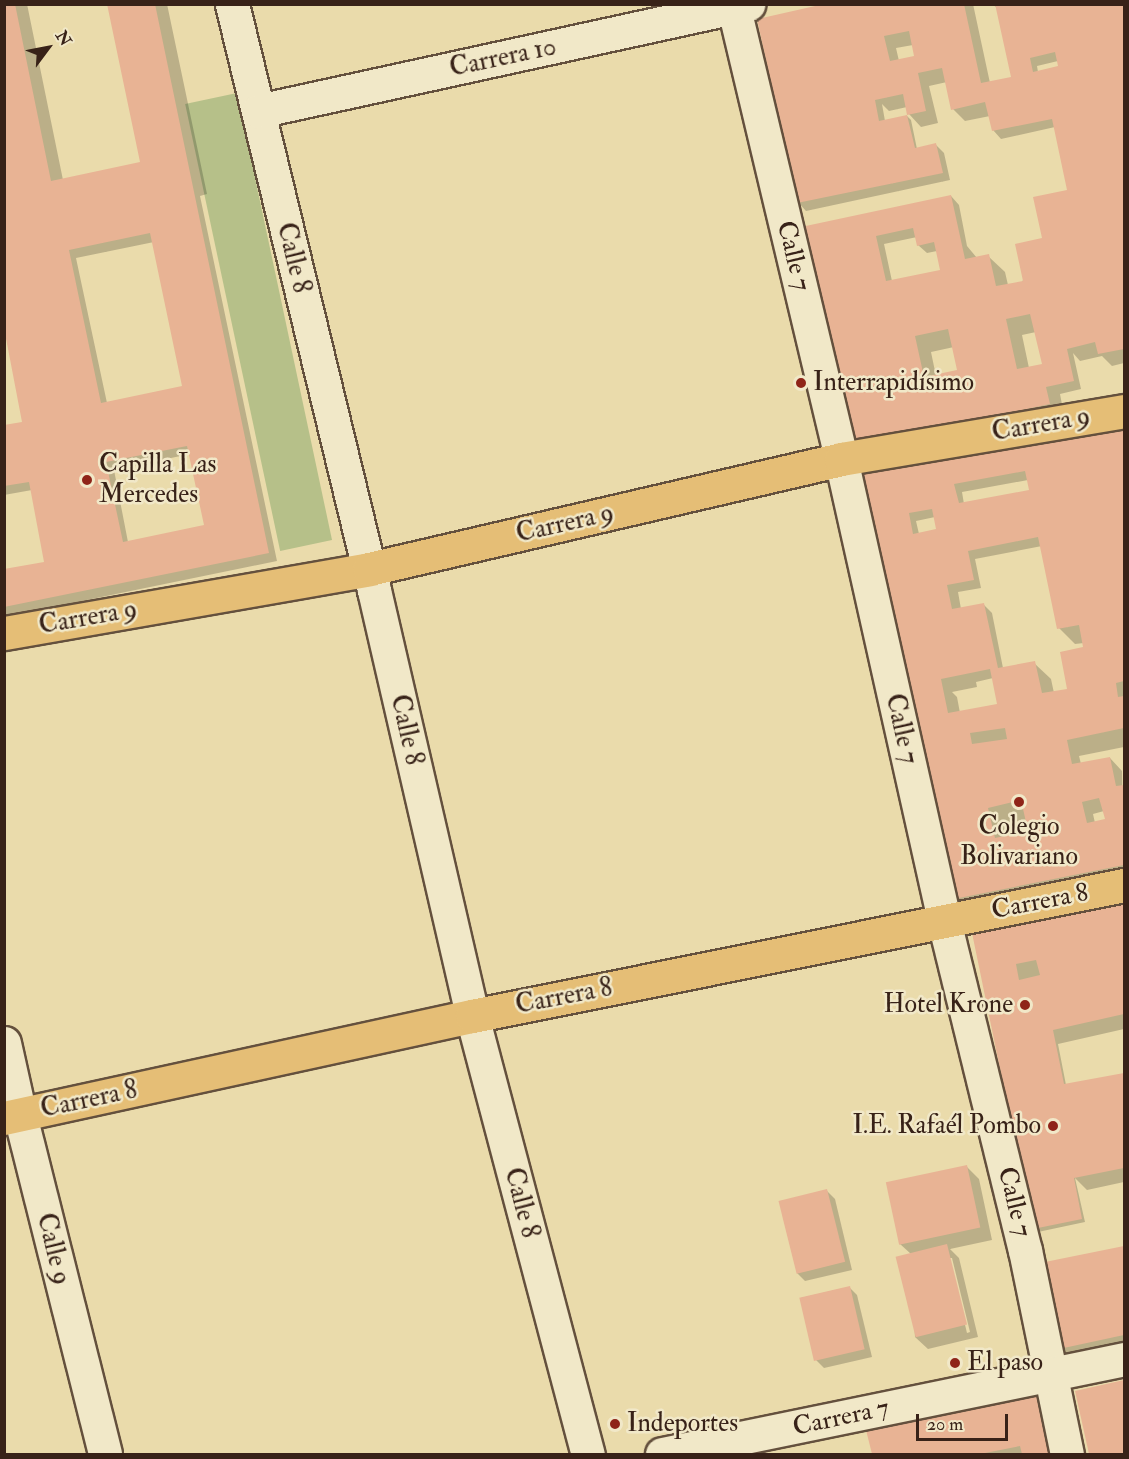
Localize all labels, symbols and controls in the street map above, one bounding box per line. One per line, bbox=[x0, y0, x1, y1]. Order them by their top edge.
north arrow bbox=[18, 18, 78, 78]
text: N bbox=[51, 27, 76, 50]
street label: Carrera 10 bbox=[447, 32, 559, 84]
street label: Calle 7 bbox=[769, 218, 817, 294]
street label: Calle 8 bbox=[269, 220, 317, 296]
place label: Interrapidísimo bbox=[813, 367, 974, 399]
marker: Interrapidísimo bbox=[794, 376, 808, 390]
street label: Carrera 9 bbox=[990, 401, 1092, 449]
place label: Capilla Las Mercedes bbox=[99, 449, 216, 510]
marker: Capilla Las Mercedes bbox=[80, 473, 94, 487]
street label: Carrera 9 bbox=[513, 498, 617, 550]
street label: Carrera 9 bbox=[37, 594, 139, 642]
street label: Calle 7 bbox=[878, 691, 924, 767]
street label: Calle 8 bbox=[383, 692, 429, 768]
marker: Colegio Bolivariano bbox=[1012, 795, 1026, 809]
place label: Colegio Bolivariano bbox=[960, 811, 1078, 873]
street label: Carrera 8 bbox=[989, 877, 1091, 927]
street label: Carrera 8 bbox=[513, 972, 615, 1022]
place label: Hotel Krone bbox=[884, 989, 1013, 1021]
marker: Hotel Krone bbox=[1018, 998, 1032, 1012]
street label: Carrera 8 bbox=[38, 1075, 140, 1125]
place label: I.E. Rafaél Pombo bbox=[852, 1110, 1041, 1142]
marker: I.E. Rafaél Pombo bbox=[1046, 1119, 1060, 1133]
street label: Calle 8 bbox=[497, 1164, 545, 1242]
street label: Calle 7 bbox=[990, 1164, 1038, 1240]
street label: Calle 9 bbox=[29, 1210, 77, 1288]
place label: El paso bbox=[967, 1347, 1043, 1379]
marker: El paso bbox=[948, 1356, 962, 1370]
street label: Carrera 7 bbox=[790, 1393, 892, 1443]
scale bar bbox=[919, 1402, 1010, 1440]
place label: Indeportes bbox=[627, 1408, 738, 1440]
text: 20 m bbox=[927, 1413, 963, 1436]
marker: Indeportes bbox=[608, 1417, 622, 1431]

